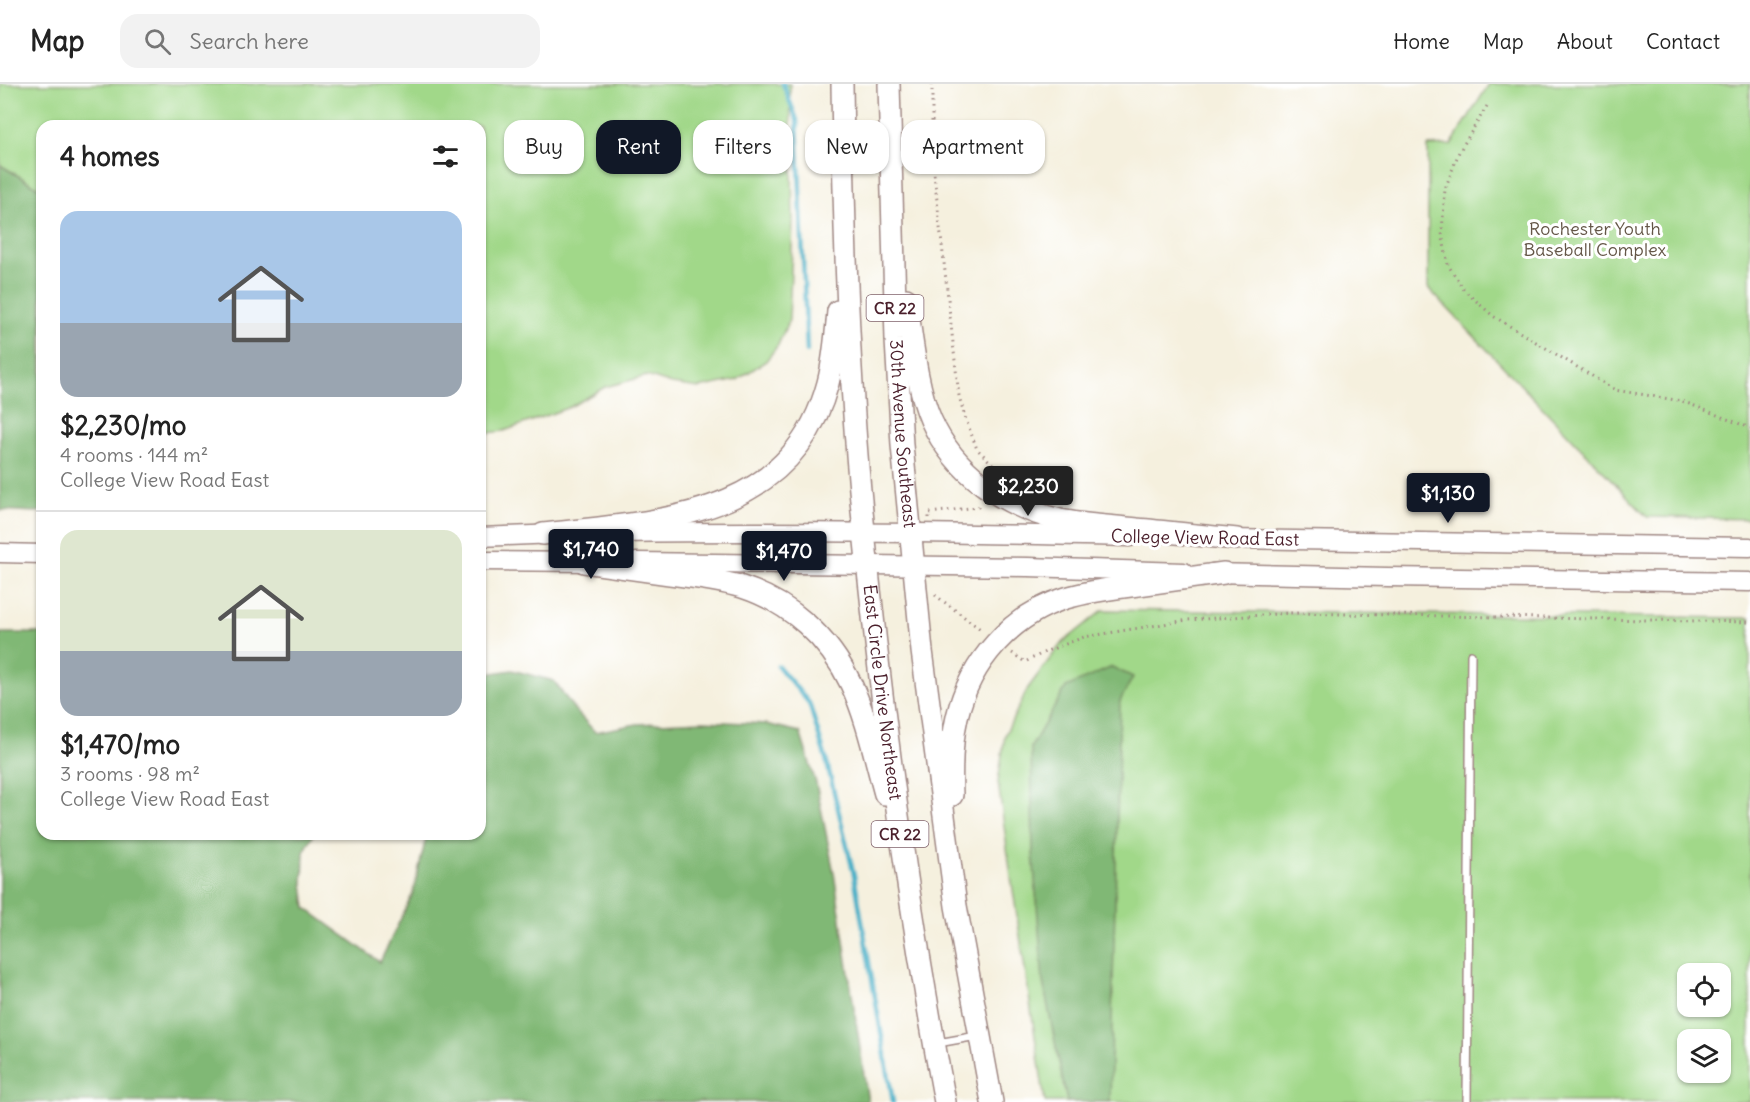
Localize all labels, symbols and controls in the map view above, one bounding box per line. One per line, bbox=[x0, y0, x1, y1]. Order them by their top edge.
search box bbox=[120, 14, 540, 68]
text: Map bbox=[30, 23, 84, 59]
icon: search bbox=[141, 25, 174, 58]
text: Search here bbox=[189, 27, 309, 55]
text: Home bbox=[1393, 28, 1450, 55]
text: Map bbox=[1483, 28, 1524, 55]
text: About bbox=[1557, 28, 1613, 55]
text: Contact bbox=[1646, 28, 1720, 55]
chip: Buy bbox=[504, 120, 584, 174]
chip: Rent bbox=[596, 120, 681, 174]
chip: Filters bbox=[693, 120, 793, 174]
chip: New bbox=[805, 120, 889, 174]
chip: Apartment bbox=[901, 120, 1045, 174]
text: 4 homes bbox=[60, 140, 159, 173]
icon: filters bbox=[429, 140, 462, 173]
park label: Rochester Youth Baseball Complex bbox=[1524, 217, 1667, 261]
icon: home bbox=[207, 250, 315, 358]
road number: CR 22 bbox=[866, 295, 924, 321]
street label: 30th Avenue Southeast bbox=[885, 339, 922, 529]
text: $2,230/mo bbox=[60, 409, 186, 442]
text: 4 rooms · 144 m² bbox=[60, 442, 208, 467]
pin: $2,230 bbox=[979, 466, 1077, 517]
text: College View Road East bbox=[60, 467, 269, 492]
text: $2,230 bbox=[997, 473, 1059, 498]
pin: $1,130 bbox=[1399, 473, 1497, 524]
text: $1,130 bbox=[1421, 480, 1475, 505]
street label: College View Road East bbox=[1111, 524, 1299, 551]
pin: $1,740 bbox=[542, 529, 640, 580]
pin: $1,470 bbox=[735, 531, 833, 582]
text: $1,740 bbox=[563, 536, 619, 561]
text: $1,470 bbox=[756, 538, 812, 563]
icon: home bbox=[207, 569, 315, 677]
street label: East Circle Drive Northeast bbox=[858, 583, 908, 801]
text: $1,470/mo bbox=[60, 728, 180, 761]
text: 3 rooms · 98 m² bbox=[60, 761, 200, 786]
text: College View Road East bbox=[60, 786, 269, 811]
road number: CR 22 bbox=[872, 821, 928, 847]
map controls bbox=[1677, 963, 1731, 1083]
button: locate bbox=[1677, 963, 1731, 1017]
button: layers bbox=[1677, 1029, 1731, 1083]

